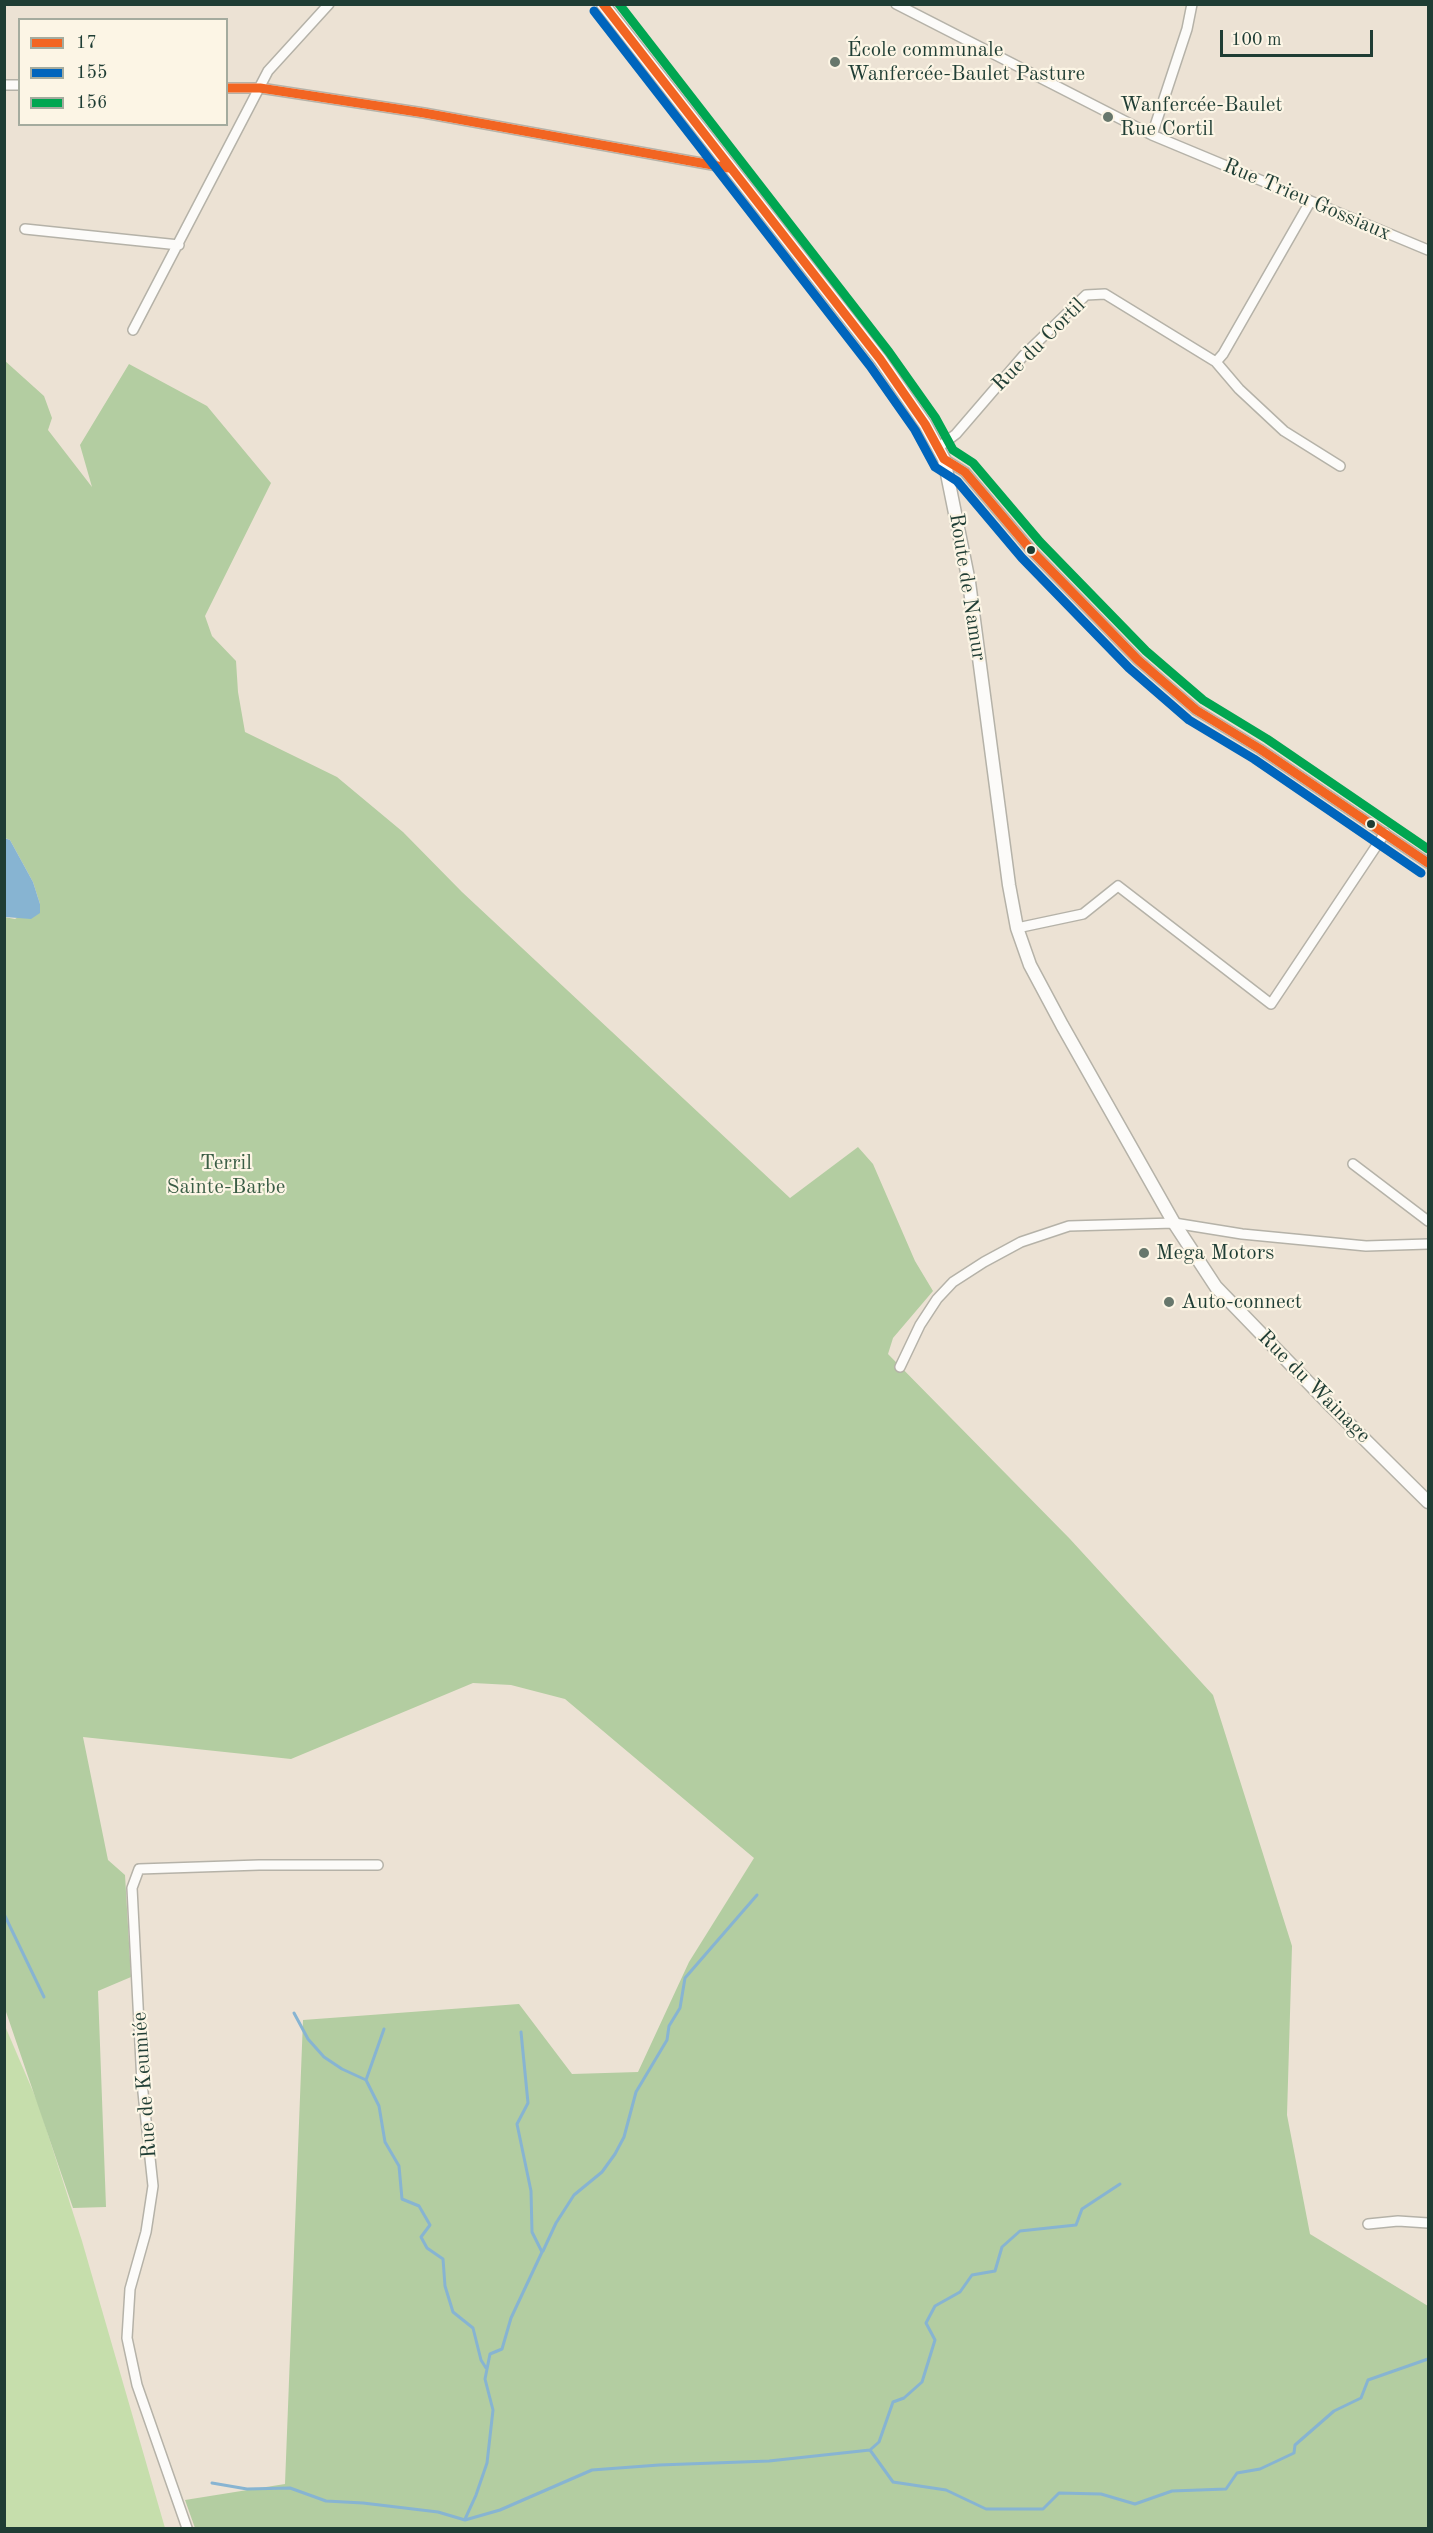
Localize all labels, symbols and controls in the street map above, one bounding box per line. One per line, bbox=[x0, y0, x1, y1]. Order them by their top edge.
legend bbox=[18, 18, 228, 126]
scale bar bbox=[1223, 18, 1376, 56]
text: 100 m bbox=[1231, 31, 1282, 49]
text: 17 bbox=[76, 34, 97, 52]
place label: École communale Wanfercée-Baulet Pasture bbox=[847, 37, 1085, 87]
marker: École communale Wanfercée-Baulet Pasture bbox=[828, 55, 842, 69]
text: 155 bbox=[76, 64, 107, 82]
place label: Wanfercée-Baulet Rue Cortil bbox=[1120, 92, 1283, 142]
text: 156 bbox=[76, 94, 107, 112]
marker: Wanfercée-Baulet Rue Cortil bbox=[1101, 110, 1115, 124]
street label: Rue Trieu Gossiaux bbox=[1219, 153, 1395, 247]
street label: Rue du Cortil bbox=[987, 293, 1091, 397]
street label: Route de Namur bbox=[943, 511, 991, 663]
unlabelled marker bbox=[1025, 544, 1037, 556]
unlabelled marker bbox=[1365, 818, 1377, 830]
park label: Terril Sainte-Barbe bbox=[166, 1150, 286, 1200]
place label: Mega Motors bbox=[1156, 1240, 1274, 1266]
marker: Mega Motors bbox=[1137, 1246, 1151, 1260]
place label: Auto-connect bbox=[1181, 1289, 1302, 1315]
marker: Auto-connect bbox=[1162, 1295, 1176, 1309]
street label: Rue du Wainage bbox=[1252, 1325, 1376, 1449]
street label: Rue de Keumiée bbox=[127, 2011, 163, 2159]

